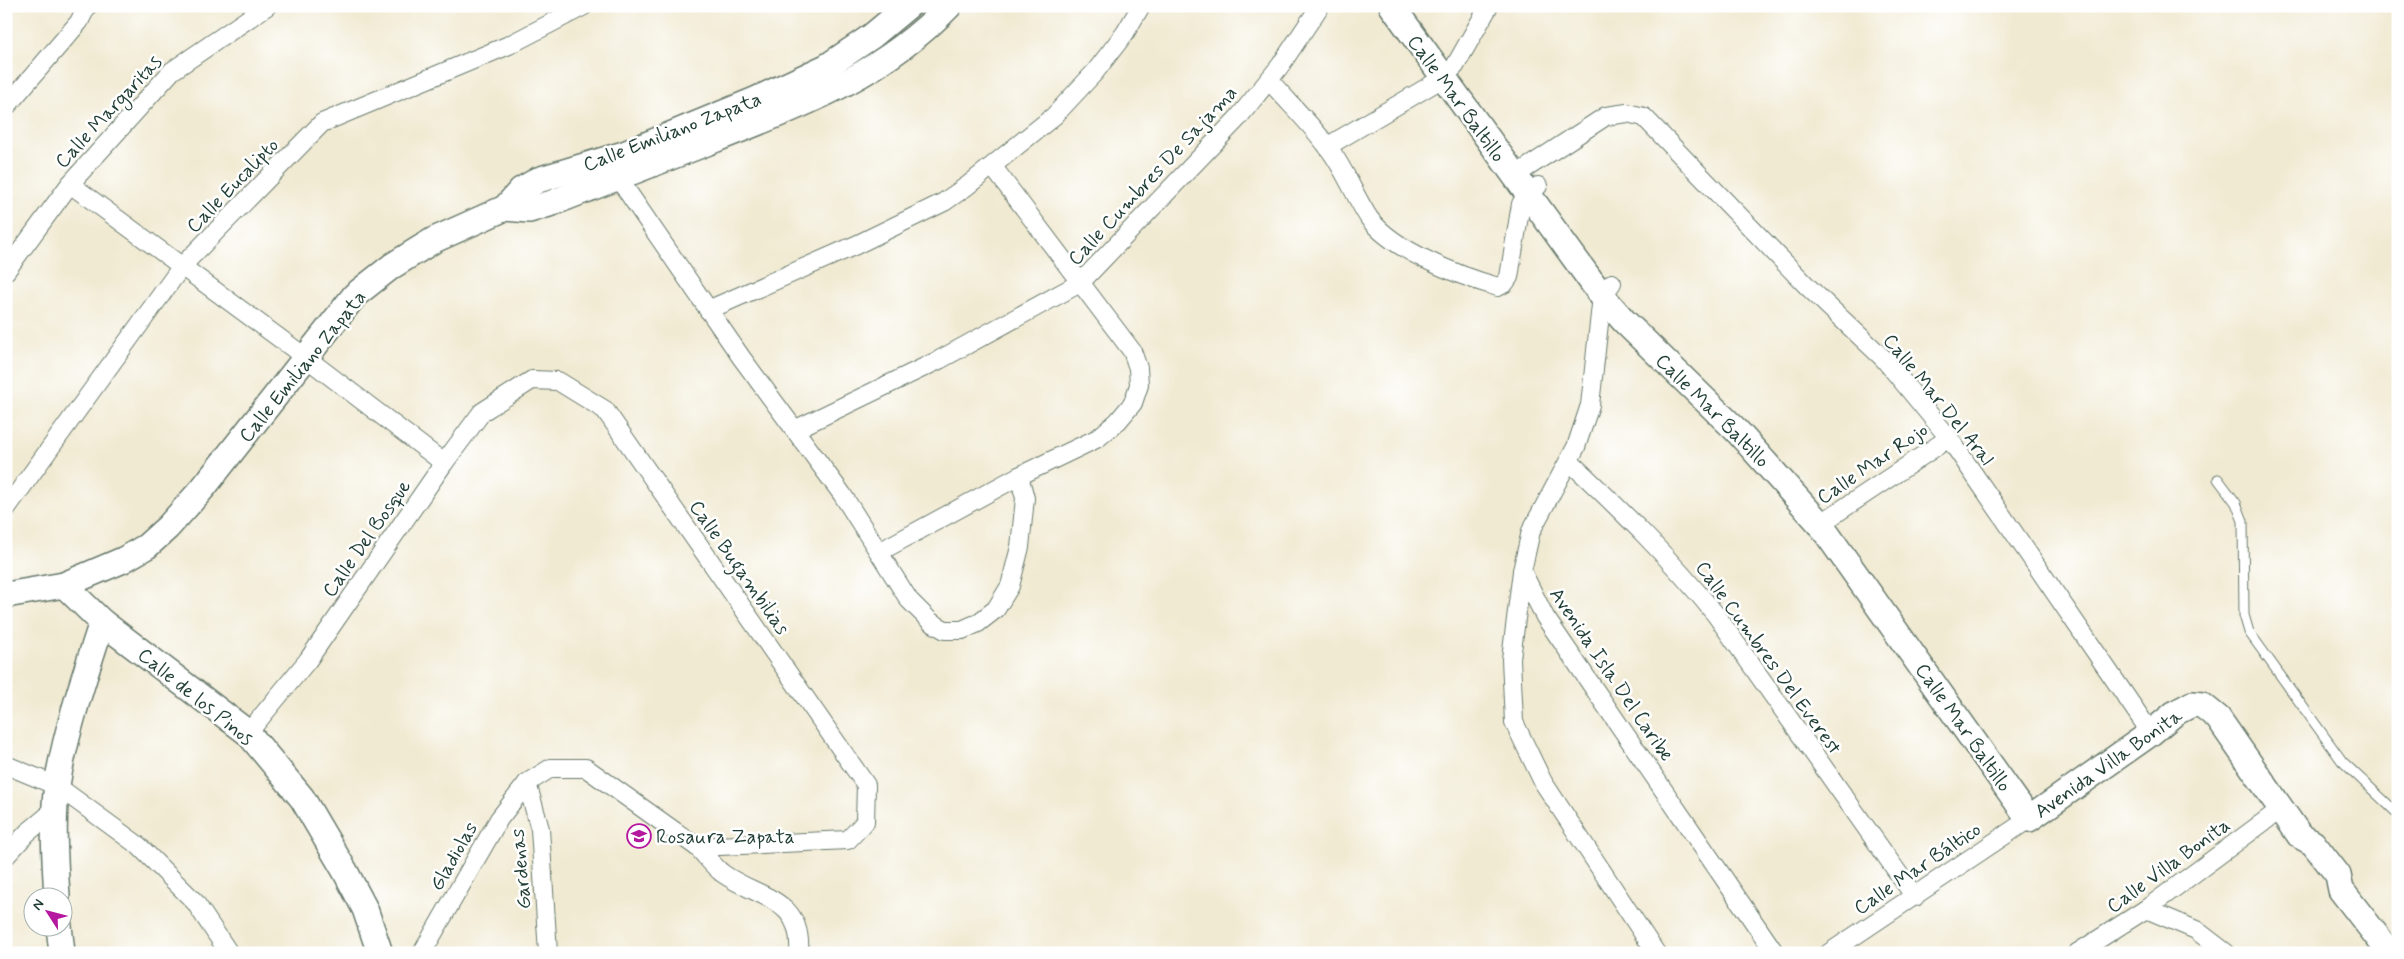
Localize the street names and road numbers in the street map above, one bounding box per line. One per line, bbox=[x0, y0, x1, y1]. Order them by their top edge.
street label: Calle Mar Baltillo bbox=[1400, 30, 1511, 168]
street label: Calle Margaritas bbox=[49, 49, 170, 175]
street label: Calle Cumbres De Sajama bbox=[1062, 80, 1244, 272]
street label: Calle Emiliano Zapata bbox=[580, 86, 766, 179]
street label: Calle Eucalipto bbox=[181, 133, 285, 239]
street label: Calle Emiliano Zapata bbox=[233, 285, 373, 449]
street label: Calle Mar Del Aral bbox=[1876, 328, 2000, 472]
street label: Calle Mar Baltillo bbox=[1649, 348, 1775, 474]
street label: Calle Mar Rojo bbox=[1812, 417, 1934, 511]
street label: Calle Del Bosque bbox=[317, 475, 418, 603]
street label: Calle Bugambilias bbox=[681, 495, 795, 642]
street label: Calle Cumbres Del Everest bbox=[1688, 556, 1847, 760]
street label: Avenida Isla Del Caribe bbox=[1542, 583, 1679, 767]
street label: Calle de los Pinos bbox=[131, 642, 259, 752]
street label: Calle Mar Baltillo bbox=[1908, 658, 2017, 798]
street label: Avenida Villa Bonita bbox=[2030, 703, 2189, 825]
street label: Calle Villa Bonita bbox=[2102, 812, 2236, 920]
street label: Gladiolas bbox=[424, 817, 485, 896]
street label: Calle Mar Báltico bbox=[1849, 817, 1987, 922]
street label: Gardenas bbox=[505, 827, 538, 910]

